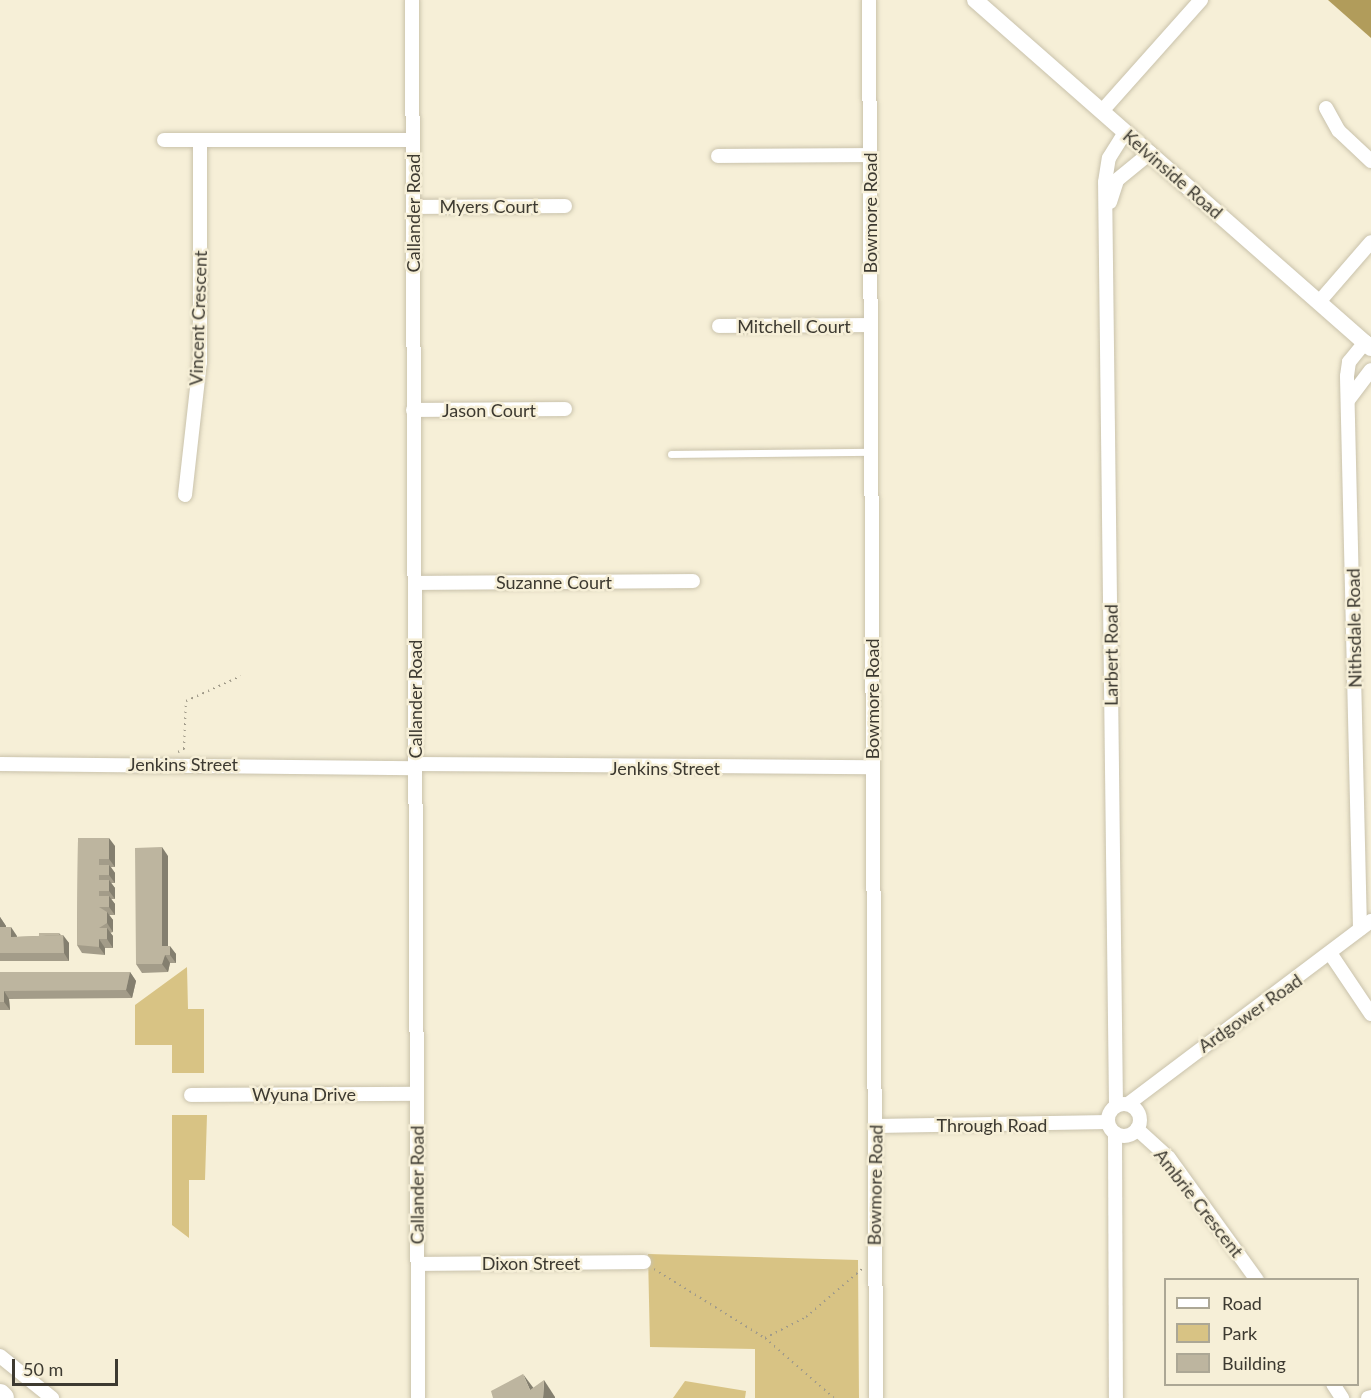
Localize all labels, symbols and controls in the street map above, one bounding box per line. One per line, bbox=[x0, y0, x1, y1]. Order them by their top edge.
street label: Kelvinside Road bbox=[1119, 125, 1227, 223]
street label: Callander Road bbox=[402, 153, 424, 273]
street label: Bowmore Road bbox=[859, 153, 881, 273]
street label: Myers Court bbox=[439, 195, 539, 217]
street label: Vincent Crescent bbox=[185, 250, 211, 386]
street label: Mitchell Court bbox=[737, 315, 851, 337]
street label: Jason Court bbox=[442, 399, 536, 421]
street label: Nithsdale Road bbox=[1342, 568, 1366, 688]
street label: Suzanne Court bbox=[496, 571, 612, 593]
street label: Larbert Road bbox=[1100, 604, 1122, 706]
street label: Callander Road bbox=[404, 639, 426, 759]
street label: Bowmore Road bbox=[861, 639, 883, 759]
street label: Jenkins Street bbox=[128, 753, 238, 775]
street label: Jenkins Street bbox=[610, 757, 720, 779]
street label: Ardgower Road bbox=[1194, 969, 1306, 1057]
street label: Wyuna Drive bbox=[252, 1083, 356, 1105]
street label: Through Road bbox=[937, 1114, 1047, 1136]
street label: Bowmore Road bbox=[863, 1124, 887, 1246]
street label: Callander Road bbox=[406, 1125, 428, 1245]
street label: Ambrie Crescent bbox=[1150, 1144, 1248, 1262]
street label: Dixon Street bbox=[482, 1252, 580, 1274]
legend bbox=[1164, 1278, 1359, 1386]
text: Road bbox=[1222, 1292, 1262, 1314]
text: Park bbox=[1222, 1322, 1257, 1344]
scale bar bbox=[15, 1347, 122, 1385]
text: Building bbox=[1222, 1352, 1286, 1374]
text: 50 m bbox=[23, 1358, 63, 1380]

